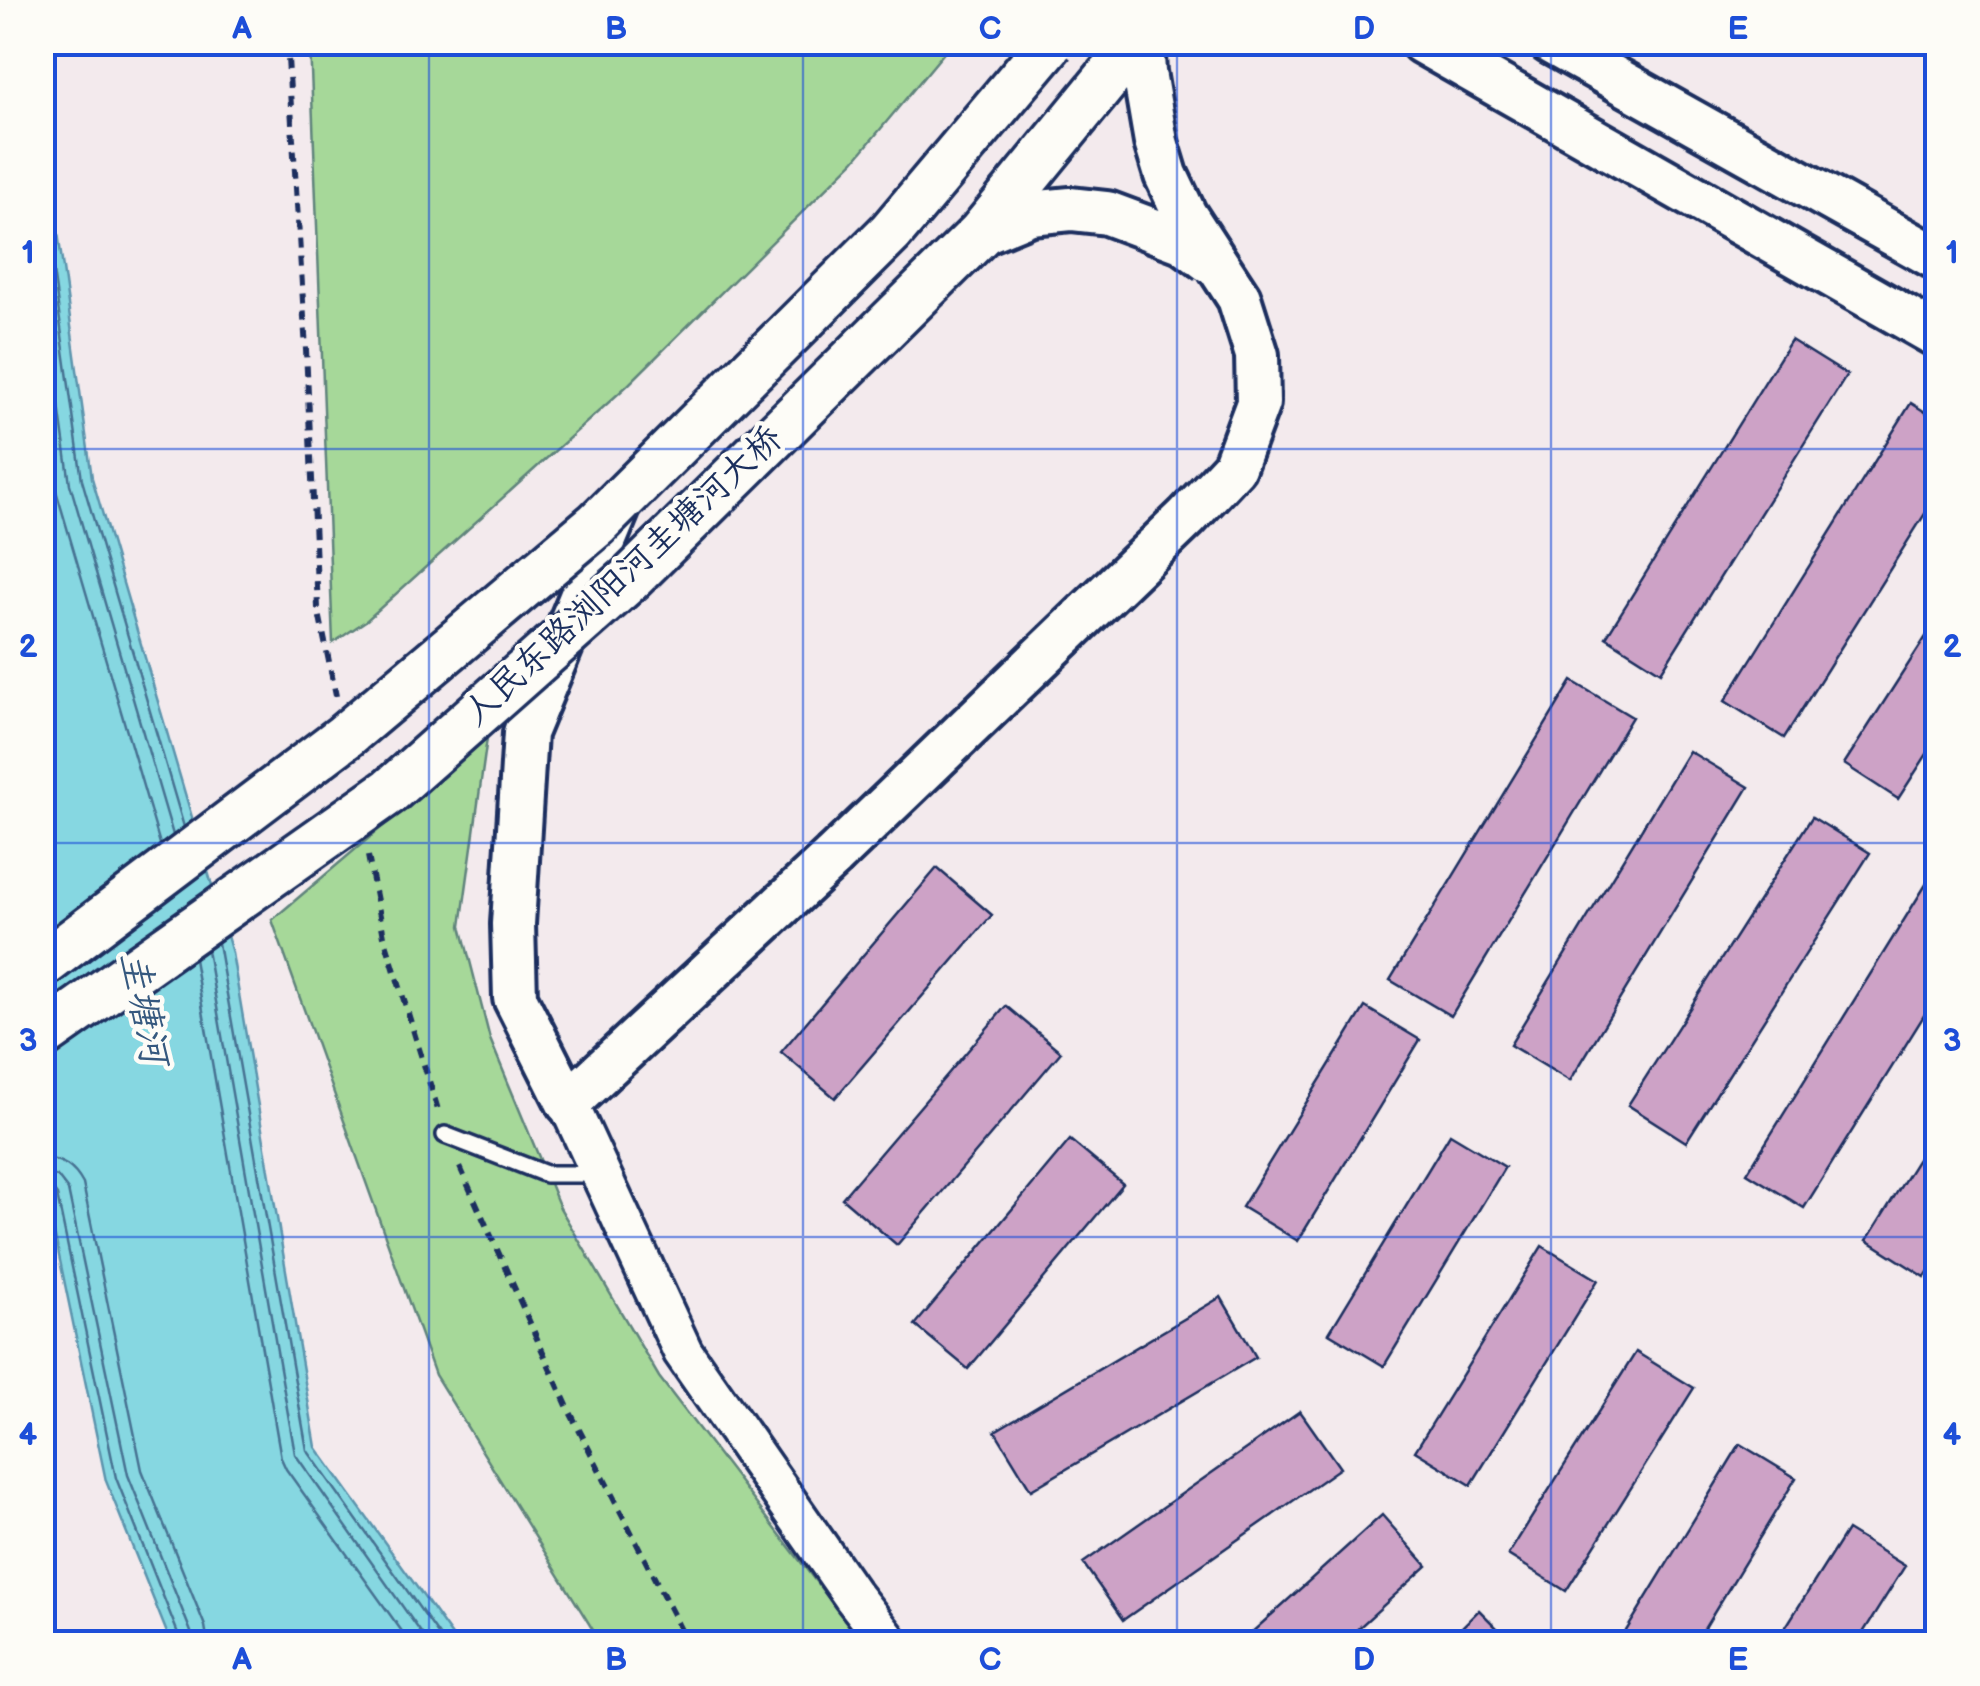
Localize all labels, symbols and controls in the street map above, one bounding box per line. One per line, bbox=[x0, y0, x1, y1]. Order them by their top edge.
text: A bbox=[231, 10, 252, 49]
text: B bbox=[605, 10, 627, 49]
text: C bbox=[979, 10, 1001, 49]
text: D bbox=[1353, 10, 1375, 49]
text: E bbox=[1728, 10, 1748, 49]
text: 1 bbox=[21, 234, 35, 273]
text: 1 bbox=[1945, 234, 1959, 273]
street label: 人民东路浏阳河圭塘河大桥 bbox=[455, 417, 791, 735]
text: 2 bbox=[18, 628, 38, 667]
text: 2 bbox=[1942, 628, 1962, 667]
water label: 圭塘河 bbox=[111, 948, 178, 1074]
text: 3 bbox=[19, 1022, 37, 1061]
text: 3 bbox=[1943, 1022, 1961, 1061]
text: 4 bbox=[19, 1416, 38, 1455]
text: 4 bbox=[1943, 1416, 1962, 1455]
text: A bbox=[231, 1641, 252, 1680]
text: B bbox=[605, 1641, 627, 1680]
text: C bbox=[979, 1641, 1001, 1680]
text: D bbox=[1353, 1641, 1375, 1680]
text: E bbox=[1728, 1641, 1748, 1680]

